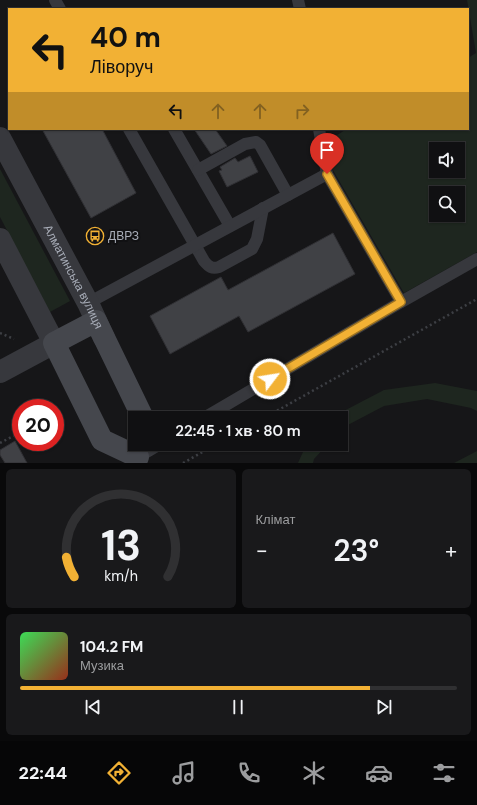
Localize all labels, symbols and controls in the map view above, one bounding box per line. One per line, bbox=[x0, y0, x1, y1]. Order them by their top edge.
text: 40 m bbox=[90, 19, 161, 56]
icon: left bbox=[24, 24, 76, 76]
text: Ліворуч bbox=[90, 55, 153, 79]
icon: left bbox=[165, 100, 187, 122]
icon: ahead bbox=[207, 100, 229, 122]
icon: ahead bbox=[249, 100, 271, 122]
icon: right bbox=[291, 100, 313, 122]
pin bbox=[310, 133, 344, 174]
icon: arrive bbox=[316, 139, 338, 161]
map controls bbox=[429, 142, 465, 222]
button: sound bbox=[429, 142, 465, 178]
button: search bbox=[429, 186, 465, 222]
street label: Алматинська вулиця bbox=[40, 222, 107, 331]
bus stop icon: ДВРЗ bbox=[85, 226, 105, 246]
place label: ДВРЗ bbox=[108, 228, 139, 244]
position arrow bbox=[249, 358, 291, 400]
speed limit sign: 20 bbox=[12, 399, 64, 451]
text: 22:45 · 1 хв · 80 m bbox=[175, 421, 301, 441]
text: Клімат bbox=[256, 511, 295, 528]
text: 13 bbox=[101, 518, 141, 572]
text: 23° bbox=[333, 531, 379, 570]
text: − bbox=[256, 536, 268, 565]
text: + bbox=[445, 536, 457, 565]
text: km/h bbox=[104, 566, 138, 584]
text: 104.2 FM bbox=[80, 637, 143, 657]
text: Музика bbox=[80, 657, 124, 674]
icon: previous bbox=[82, 696, 104, 718]
icon: pause bbox=[227, 696, 249, 718]
icon: next bbox=[373, 696, 395, 718]
icon: directions bbox=[105, 759, 133, 787]
icon: music bbox=[170, 759, 198, 787]
icon: phone bbox=[235, 759, 263, 787]
icon: climate bbox=[300, 759, 328, 787]
icon: car bbox=[365, 759, 393, 787]
icon: filters bbox=[430, 759, 458, 787]
text: 22:44 bbox=[19, 761, 67, 785]

